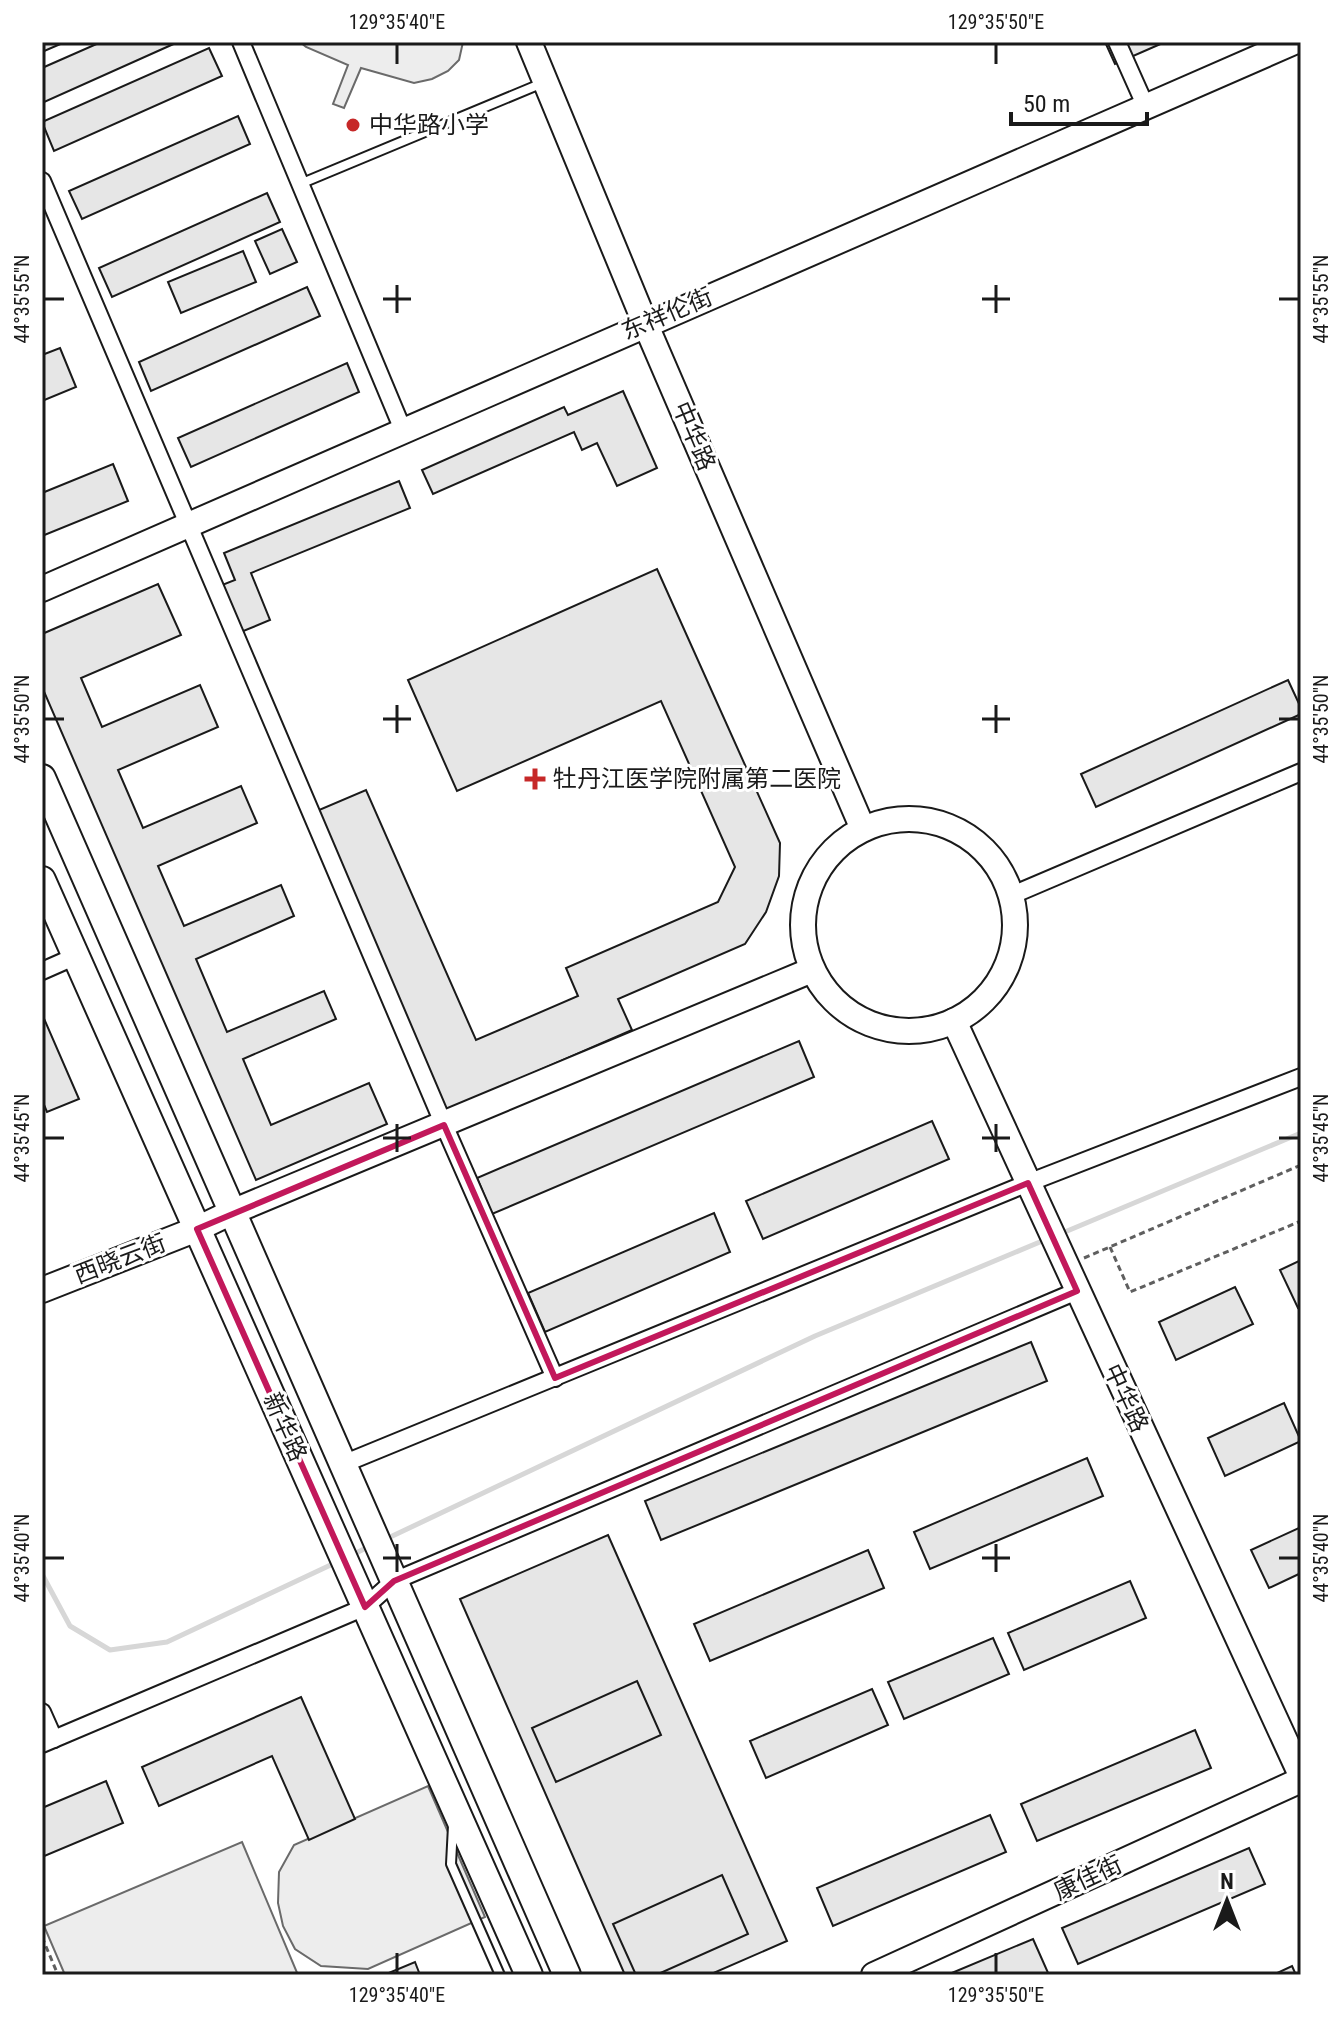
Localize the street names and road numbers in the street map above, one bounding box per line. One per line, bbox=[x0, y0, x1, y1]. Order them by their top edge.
street label: 东祥伦街 bbox=[617, 282, 717, 346]
street label: 中华路 bbox=[667, 397, 721, 475]
street label: 西晓云街 bbox=[70, 1229, 170, 1289]
street label: 中华路 bbox=[1098, 1359, 1154, 1437]
street label: 新华路 bbox=[258, 1388, 312, 1466]
street label: 康佳街 bbox=[1049, 1850, 1127, 1906]

